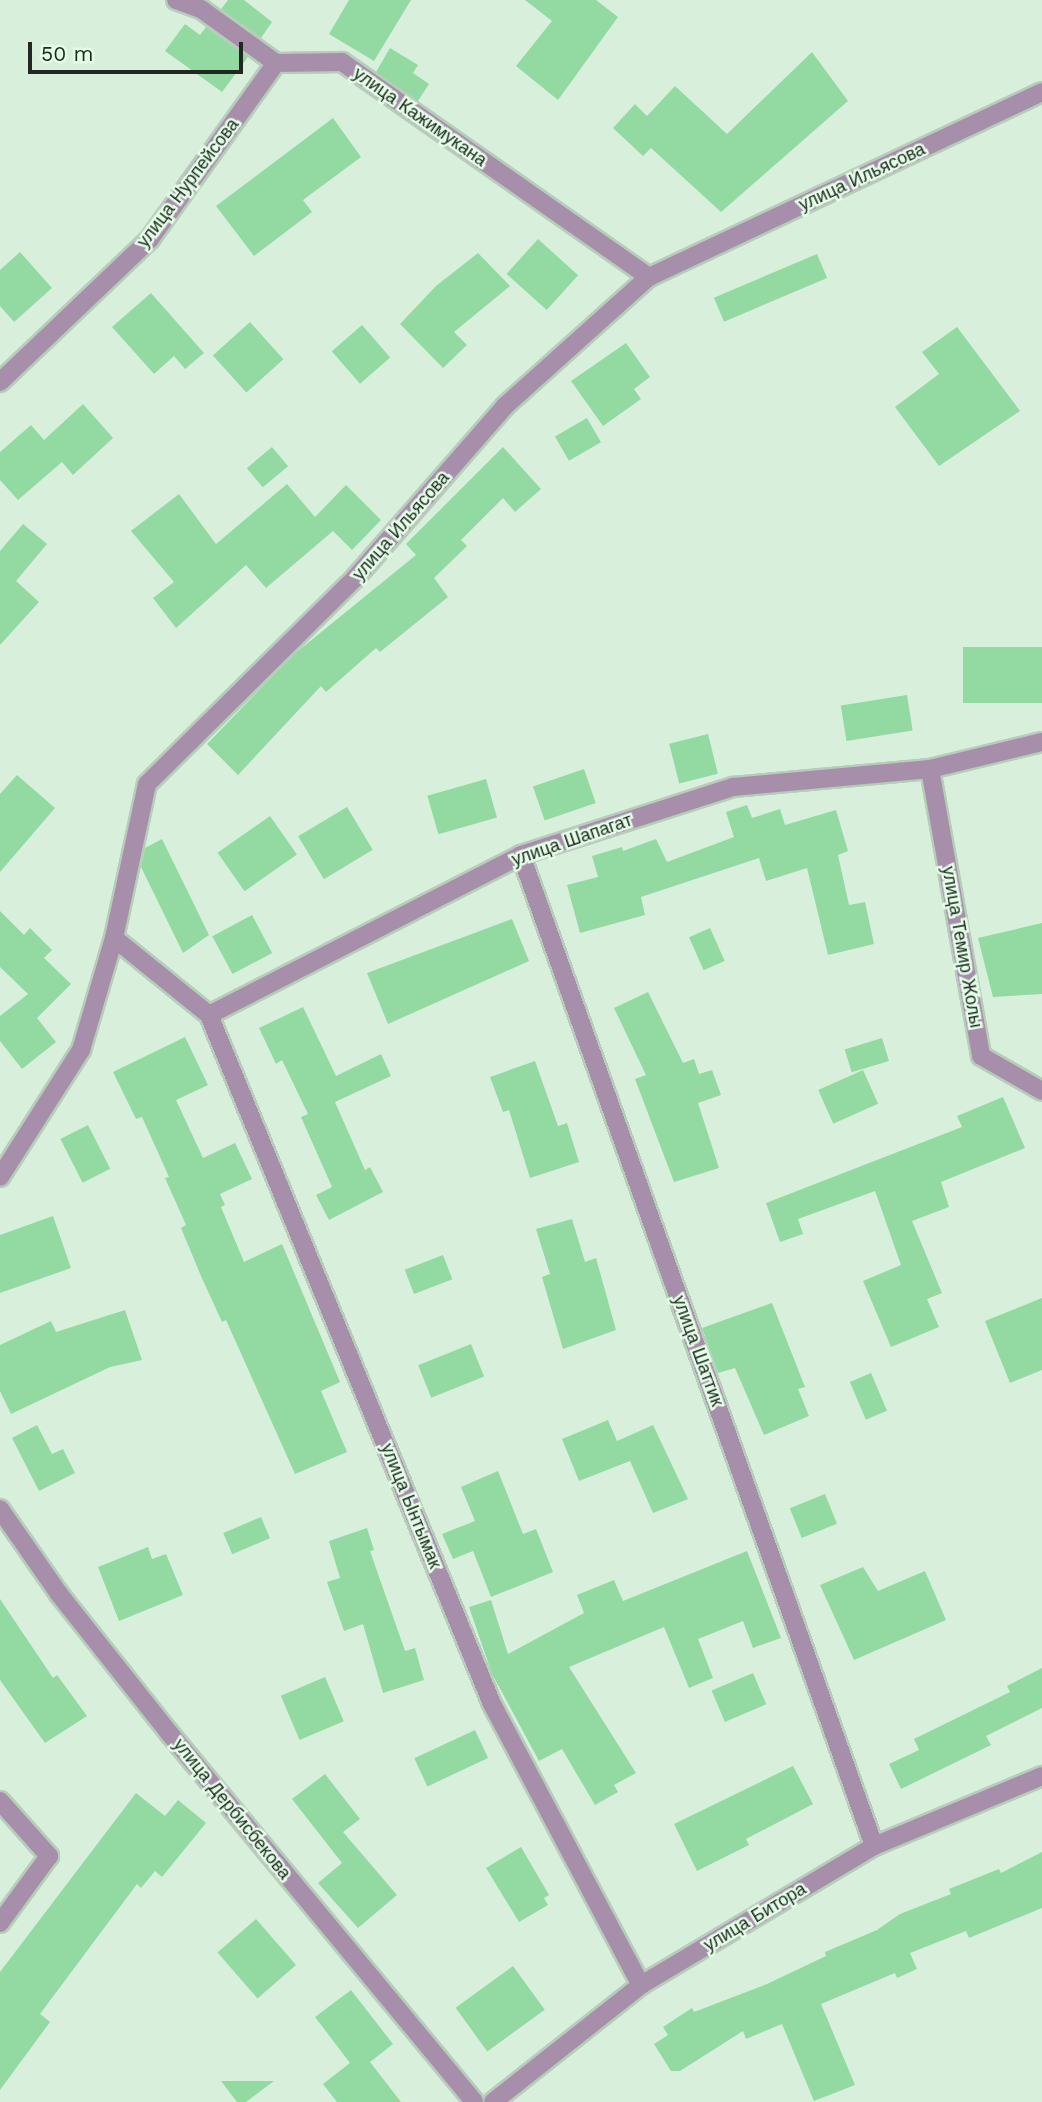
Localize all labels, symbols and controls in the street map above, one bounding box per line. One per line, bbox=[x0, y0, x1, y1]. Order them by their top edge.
scale bar bbox=[32, 28, 247, 72]
text: 50 m bbox=[41, 41, 93, 66]
street label: улица Кажимукана bbox=[349, 63, 491, 171]
street label: улица Нурпейсова bbox=[132, 114, 244, 252]
street label: улица Ильясова bbox=[795, 138, 929, 216]
street label: улица Ильясова bbox=[348, 467, 454, 585]
street label: улица Шапагат bbox=[509, 809, 635, 871]
street label: улица Темир Жолы bbox=[937, 865, 987, 1029]
street label: улица Шаттик bbox=[668, 1293, 728, 1409]
street label: улица Ынтымак bbox=[376, 1440, 446, 1572]
street label: улица Дербисбекова bbox=[169, 1734, 295, 1884]
street label: улица Битора bbox=[700, 1878, 810, 1956]

